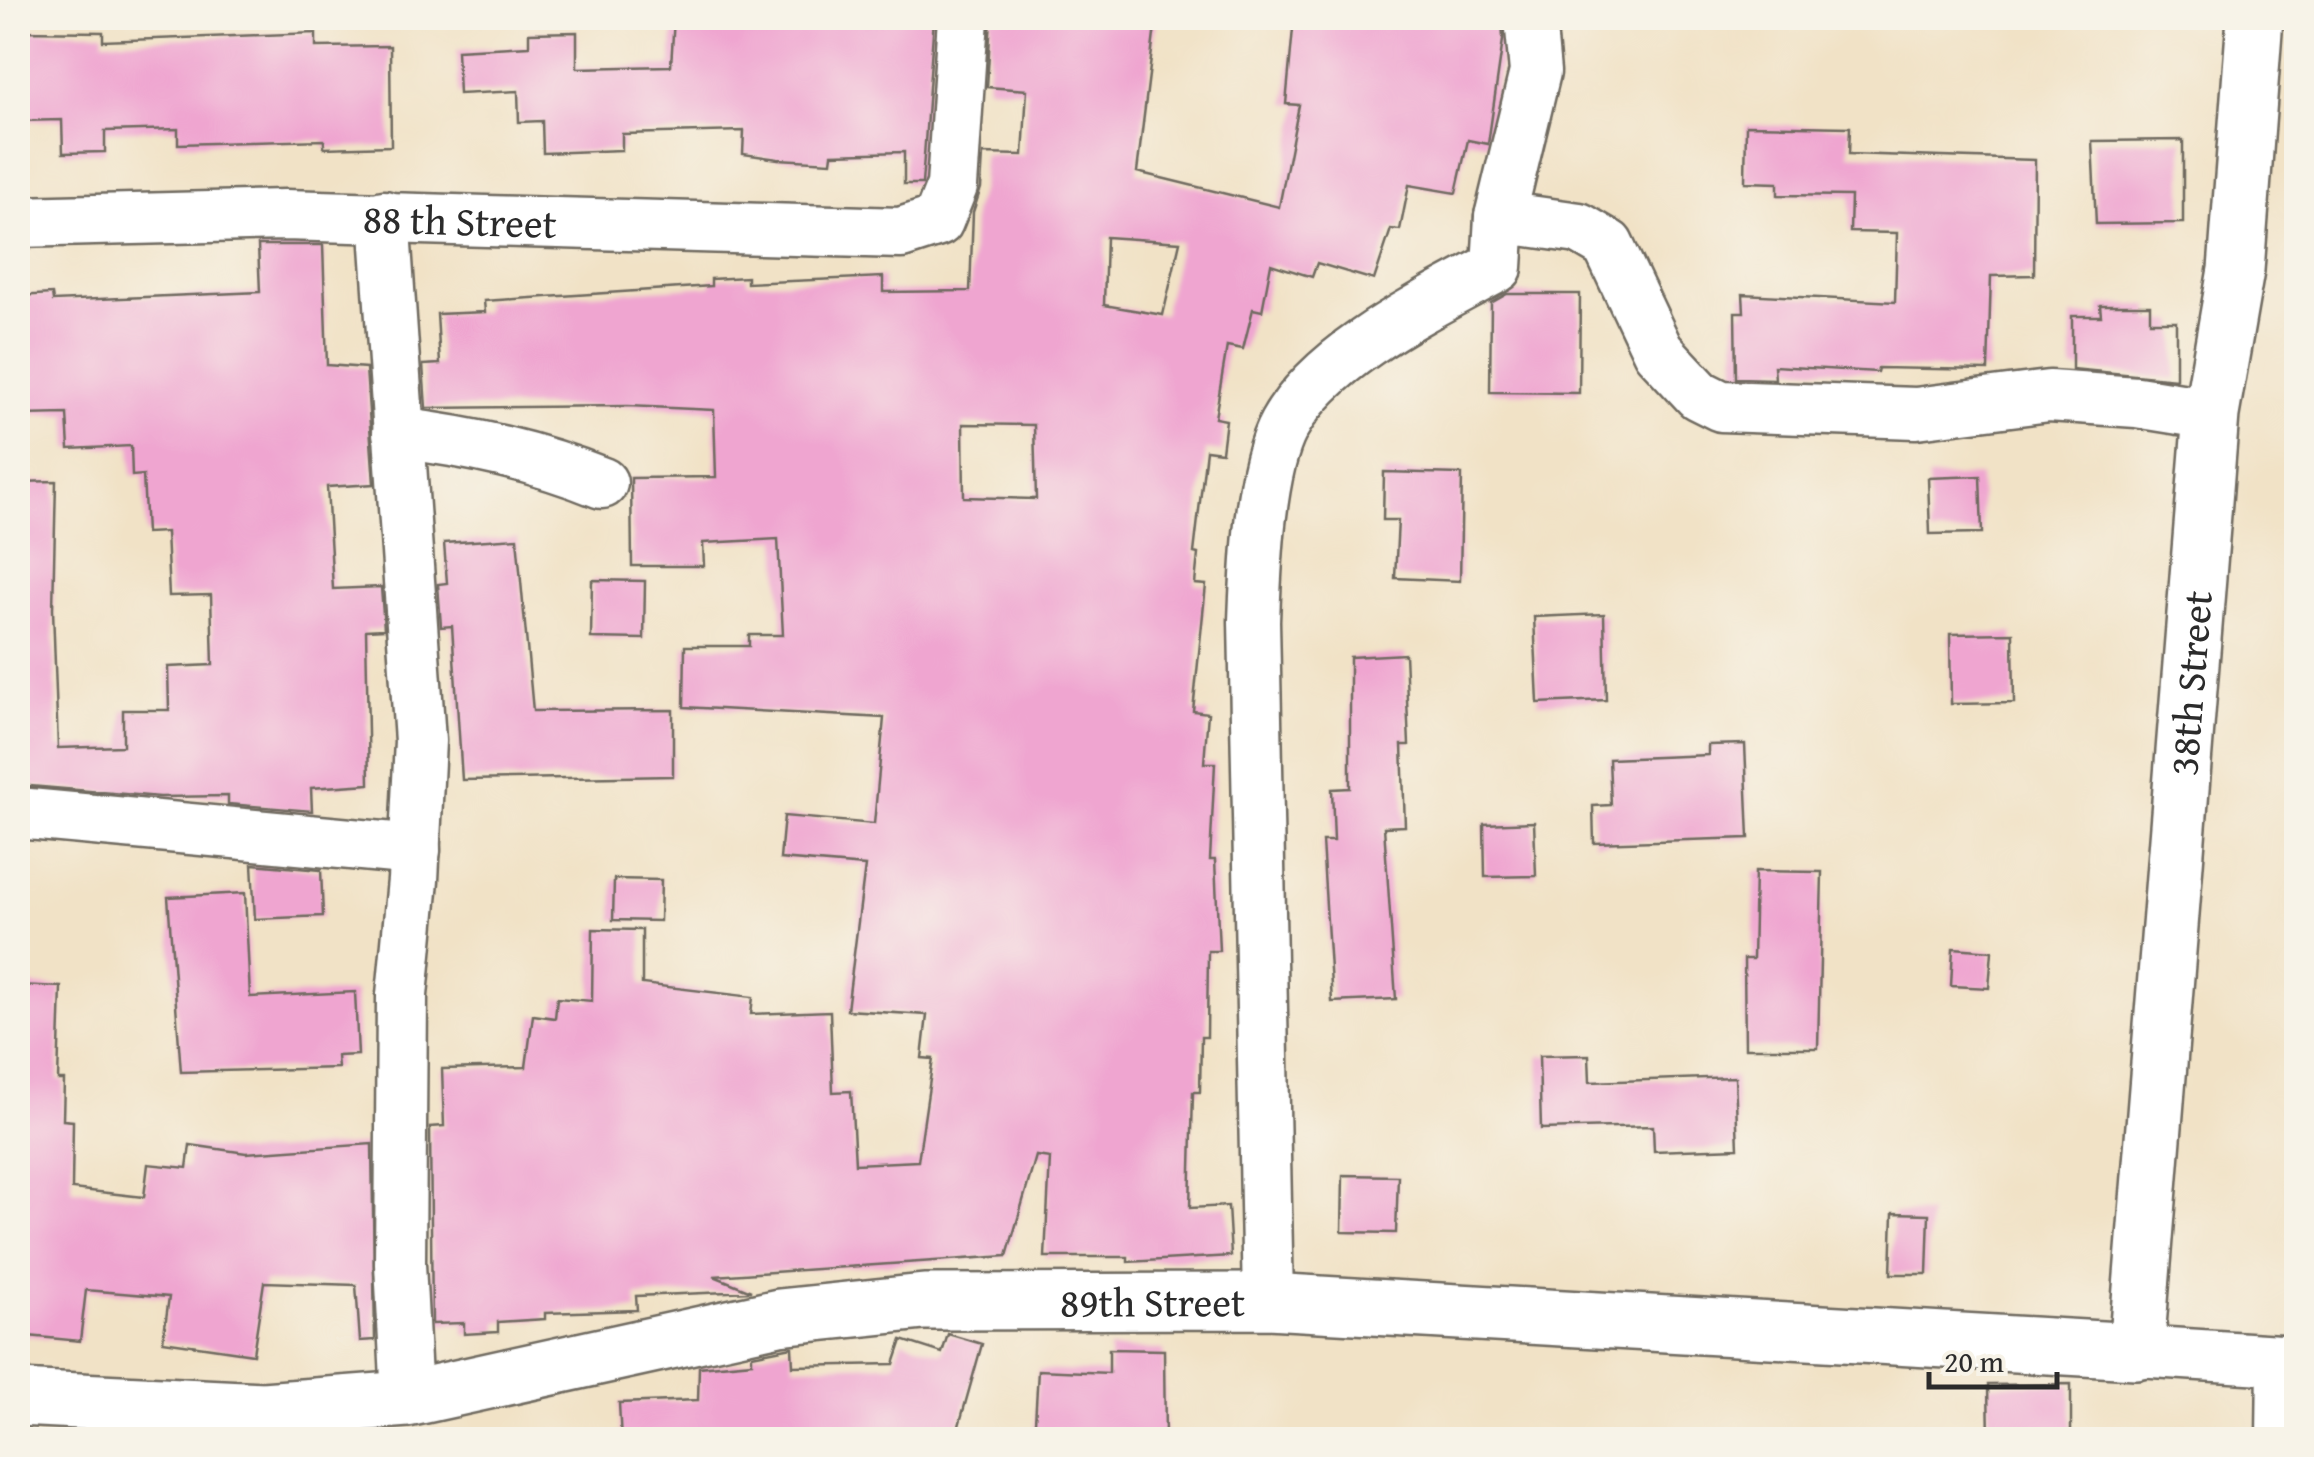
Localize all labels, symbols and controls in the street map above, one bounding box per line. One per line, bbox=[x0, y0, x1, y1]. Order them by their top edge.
street label: 88 th Street bbox=[362, 188, 558, 252]
street label: 38th Street bbox=[2153, 588, 2226, 778]
street label: 89th Street bbox=[1060, 1272, 1245, 1331]
scale bar bbox=[1929, 1327, 2056, 1389]
text: 20 m bbox=[1944, 1339, 2004, 1383]

